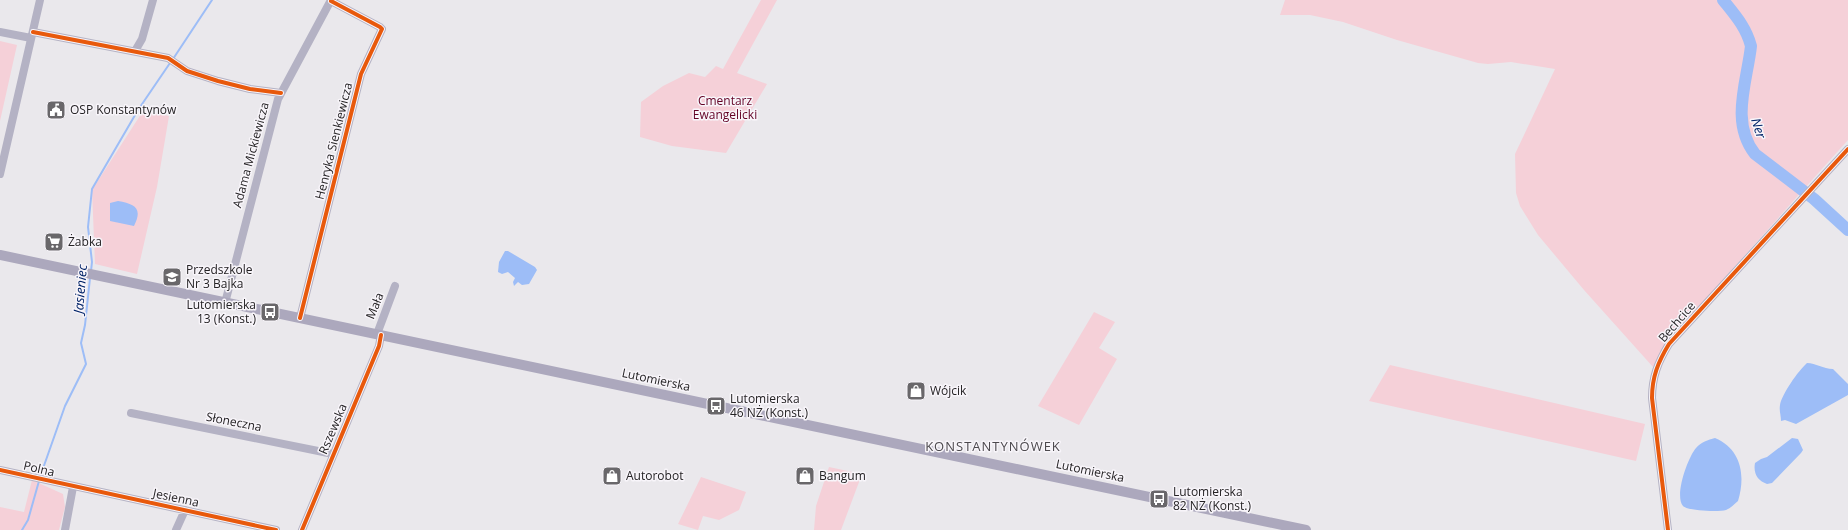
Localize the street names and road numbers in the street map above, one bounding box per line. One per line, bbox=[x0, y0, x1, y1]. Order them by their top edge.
street label: Henryka Sienkiewicza bbox=[311, 81, 356, 201]
street label: Adama Mickiewicza bbox=[228, 100, 273, 209]
street label: Mała bbox=[362, 290, 388, 322]
street label: Bechcice bbox=[1654, 297, 1699, 346]
street label: Lutomierska bbox=[620, 364, 692, 395]
street label: Rszewska bbox=[314, 401, 351, 457]
street label: Słoneczna bbox=[205, 408, 263, 435]
street label: Lutomierska bbox=[1054, 455, 1126, 486]
street label: Polna bbox=[22, 457, 56, 480]
street label: Jesienna bbox=[150, 484, 201, 511]

